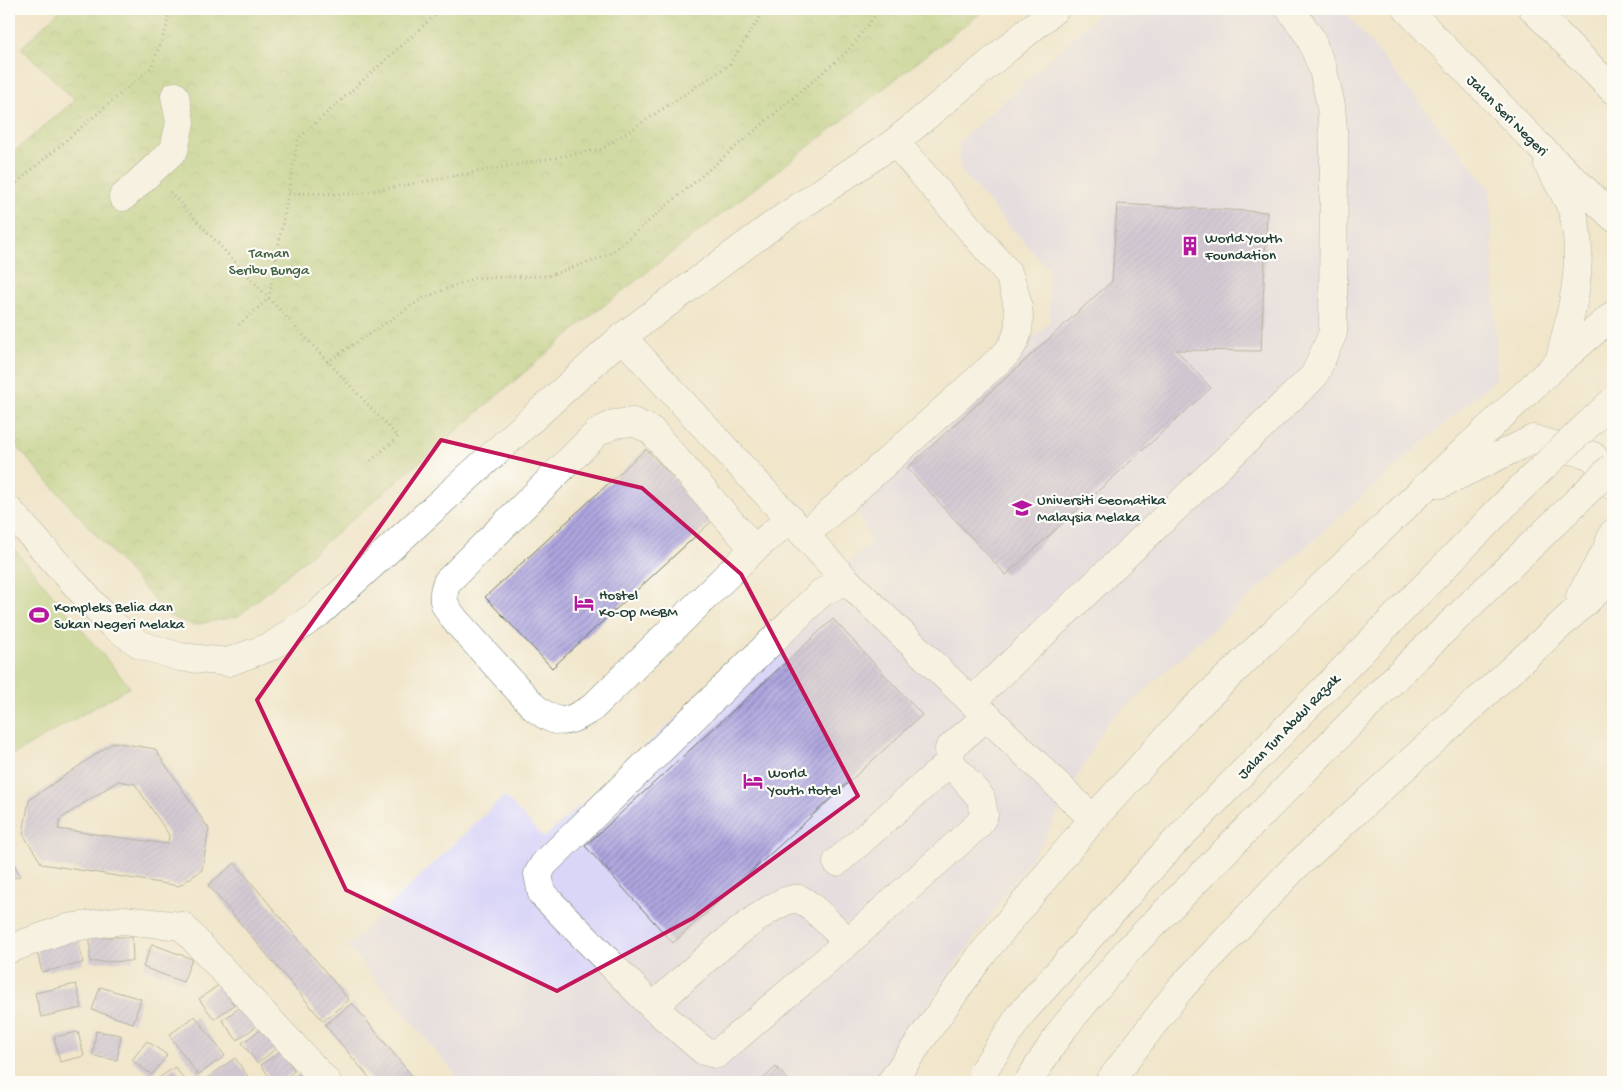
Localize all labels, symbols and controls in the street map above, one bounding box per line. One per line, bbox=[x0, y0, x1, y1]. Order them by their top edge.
street label: Jalan Seri Negeri bbox=[1462, 72, 1551, 161]
place label: World Youth Foundation bbox=[1204, 230, 1282, 265]
building icon: World Youth Foundation bbox=[1179, 235, 1201, 257]
park label: Taman Seribu Bunga bbox=[229, 245, 310, 280]
place label: Universiti Geomatika Malaysia Melaka bbox=[1037, 492, 1166, 527]
school or university icon: Universiti Geomatika Malaysia Melaka bbox=[1011, 497, 1033, 519]
place label: Hostel Ko-Op MGBM bbox=[599, 587, 678, 622]
hotel icon: Hostel Ko-Op MGBM bbox=[573, 592, 595, 614]
place label: Kompleks Belia dan Sukan Negeri Melaka bbox=[54, 599, 185, 634]
sports icon: Kompleks Belia dan Sukan Negeri Melaka bbox=[28, 604, 50, 626]
street label: Jalan Tun Abdul Razak bbox=[1235, 670, 1345, 784]
place label: World Youth Hotel bbox=[766, 765, 841, 800]
hotel icon: World Youth Hotel bbox=[742, 770, 764, 792]

